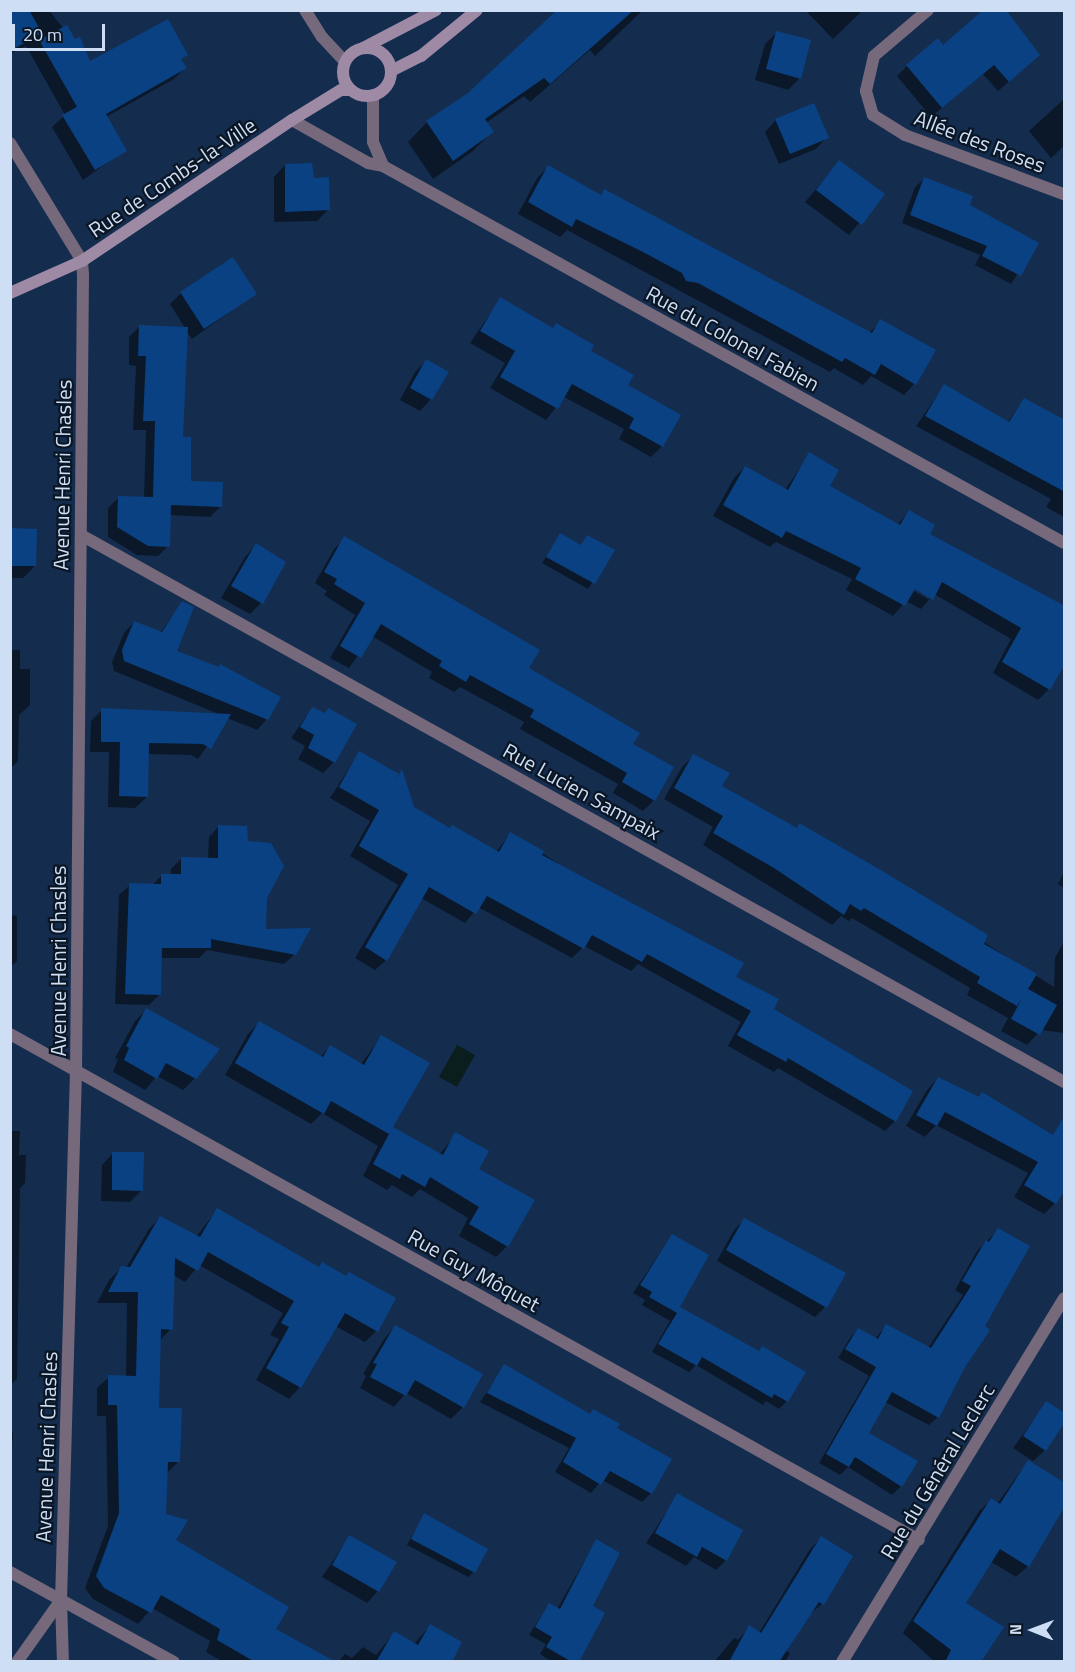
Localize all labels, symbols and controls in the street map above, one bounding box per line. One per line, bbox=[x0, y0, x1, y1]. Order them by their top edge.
scale bar bbox=[15, 12, 108, 50]
text: 20 m bbox=[23, 21, 62, 48]
street label: Allée des Roses bbox=[911, 104, 1049, 178]
street label: Rue de Combs-la-Ville bbox=[84, 112, 260, 242]
street label: Rue du Colonel Fabien bbox=[642, 280, 824, 396]
street label: Avenue Henri Chasles bbox=[48, 379, 76, 571]
street label: Rue Lucien Sampaix bbox=[499, 737, 665, 845]
street label: Avenue Henri Chasles bbox=[45, 866, 71, 1056]
street label: Rue Guy Môquet bbox=[404, 1223, 544, 1317]
street label: Avenue Henri Chasles bbox=[30, 1351, 62, 1543]
street label: Rue du Général Leclerc bbox=[875, 1379, 999, 1563]
north arrow bbox=[1003, 1600, 1063, 1660]
text: N bbox=[1003, 1624, 1027, 1635]

